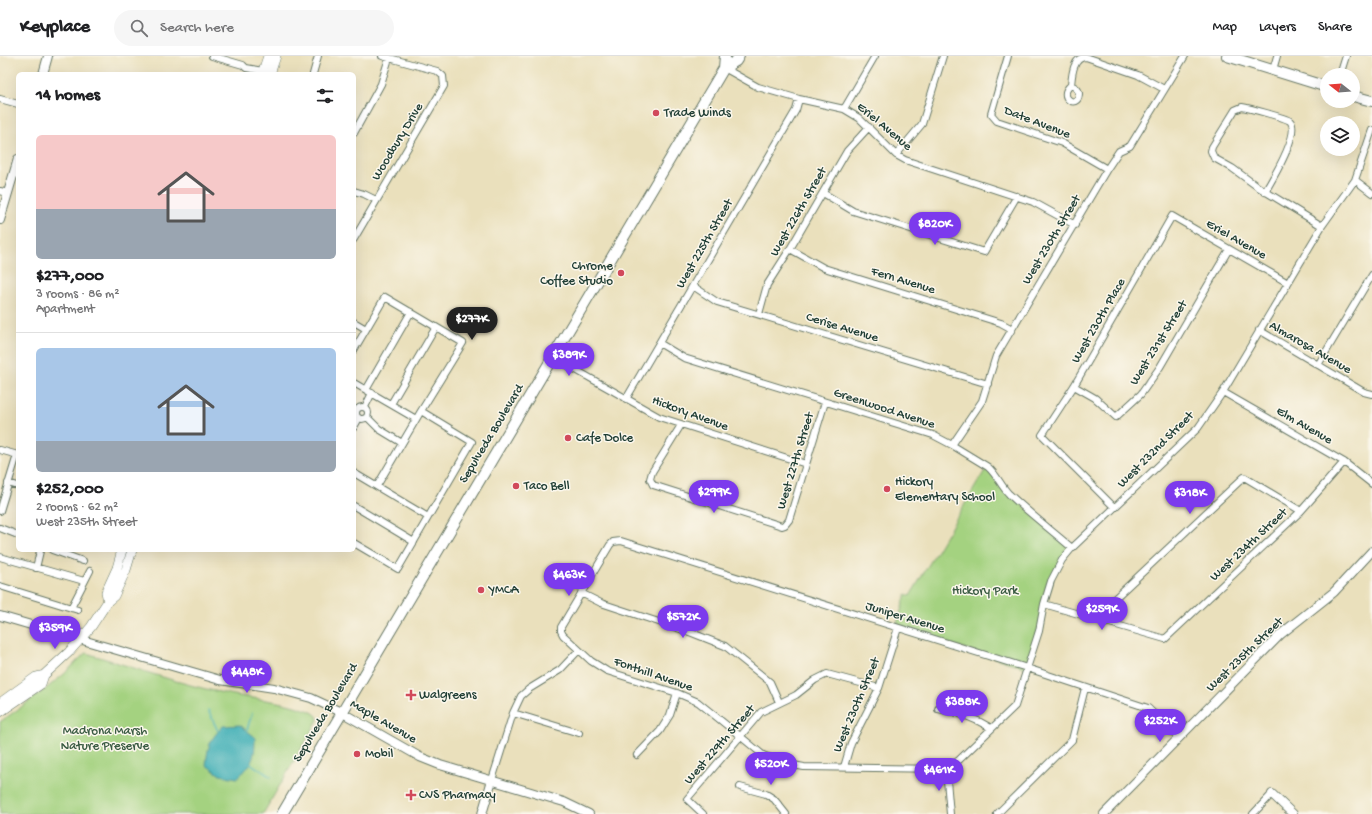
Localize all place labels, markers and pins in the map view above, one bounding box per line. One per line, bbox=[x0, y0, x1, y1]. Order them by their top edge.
place label: Trade Winds bbox=[663, 106, 732, 121]
marker: Trade Winds bbox=[651, 108, 661, 118]
pin: $820K bbox=[907, 212, 963, 246]
place label: Chrome Coffee Studio bbox=[540, 259, 613, 289]
marker: Chrome Coffee Studio bbox=[616, 268, 626, 278]
pin: $277K bbox=[444, 307, 500, 341]
pin: $389K bbox=[541, 343, 597, 377]
place label: Cafe Dolce bbox=[576, 431, 634, 446]
marker: Cafe Dolce bbox=[563, 433, 573, 443]
place label: Hickory Elementary School bbox=[895, 475, 995, 505]
place label: Taco Bell bbox=[523, 479, 570, 494]
pin: $299K bbox=[686, 480, 742, 514]
marker: Taco Bell bbox=[511, 481, 521, 491]
pin: $318K bbox=[1162, 481, 1218, 515]
marker: Hickory Elementary School bbox=[882, 484, 892, 494]
pin: $463K bbox=[541, 563, 597, 597]
place label: YMCA bbox=[488, 583, 520, 598]
marker: YMCA bbox=[476, 585, 486, 595]
pin: $259K bbox=[1074, 597, 1130, 631]
pin: $572K bbox=[655, 605, 711, 639]
pin: $359K bbox=[27, 616, 83, 650]
pin: $448K bbox=[219, 660, 275, 694]
place label: Walgreens bbox=[419, 688, 478, 703]
marker: Walgreens bbox=[406, 690, 416, 700]
pin: $388K bbox=[934, 690, 990, 724]
pin: $252K bbox=[1132, 709, 1188, 743]
place label: Mobil bbox=[365, 747, 393, 762]
marker: Mobil bbox=[352, 749, 362, 759]
pin: $520K bbox=[743, 752, 799, 786]
pin: $461K bbox=[911, 758, 967, 792]
place label: CVS Pharmacy bbox=[419, 788, 496, 803]
marker: CVS Pharmacy bbox=[406, 790, 416, 800]

